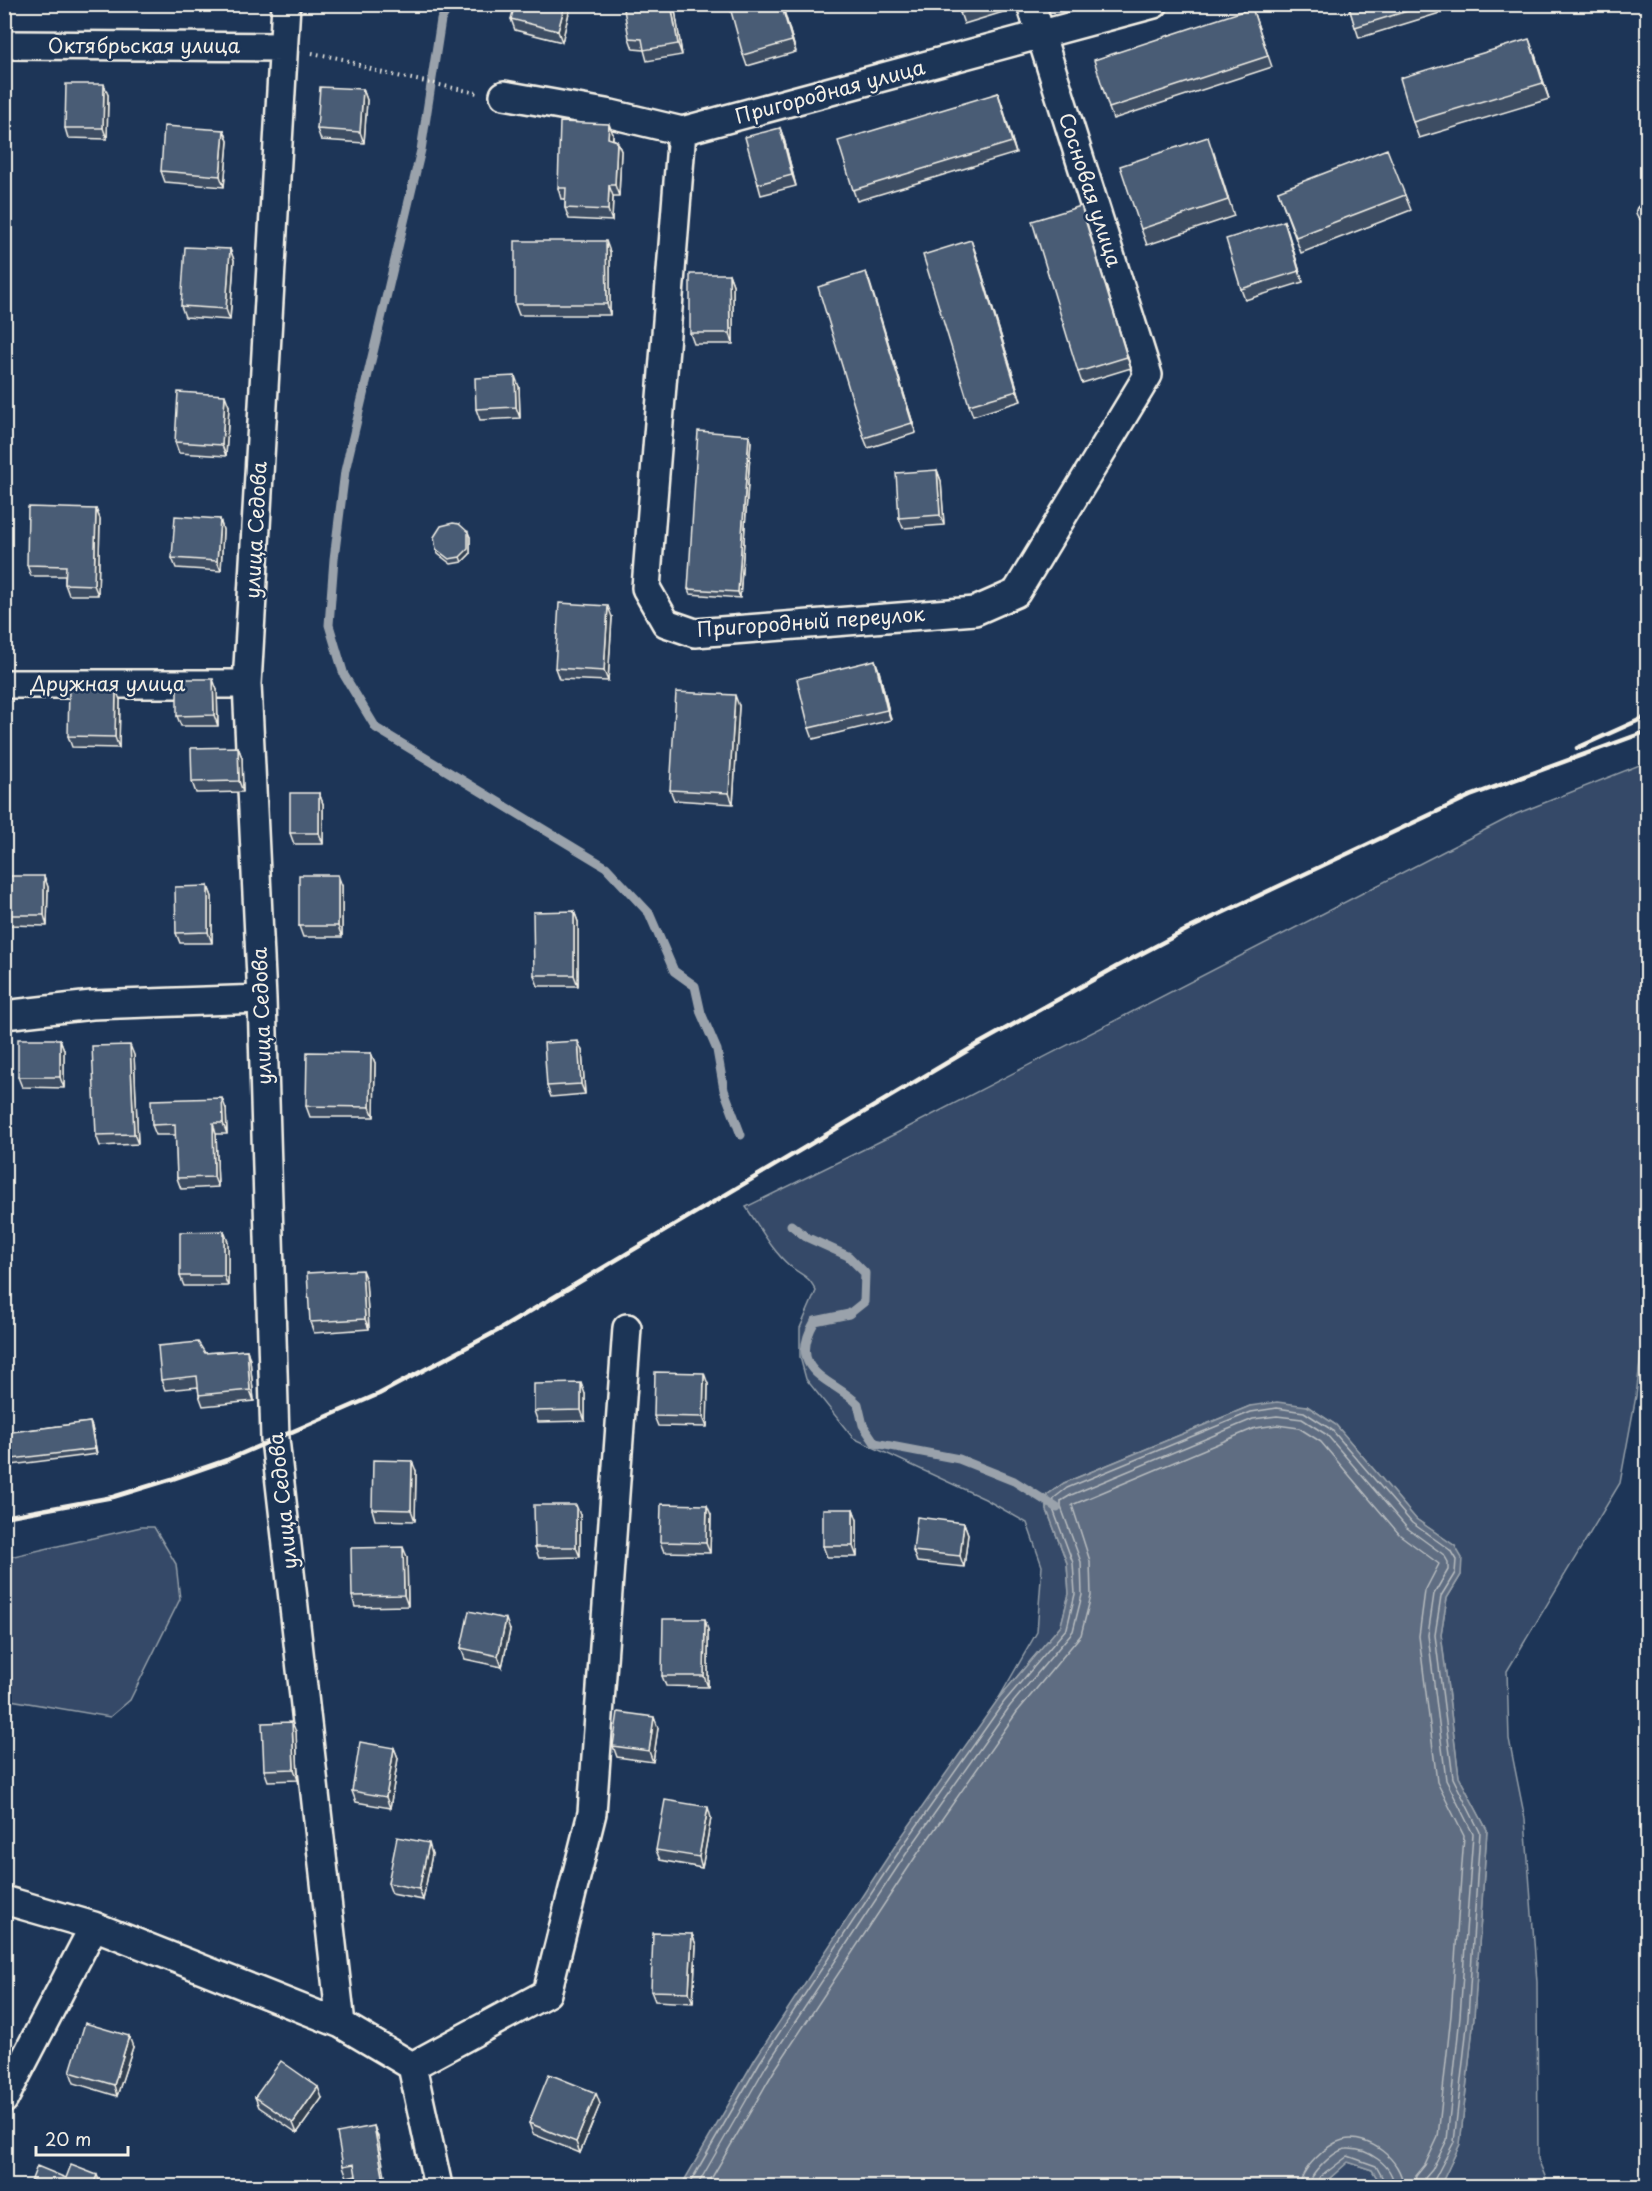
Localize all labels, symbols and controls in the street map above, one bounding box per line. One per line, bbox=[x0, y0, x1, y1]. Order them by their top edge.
street label: Октябрьская улица bbox=[48, 30, 241, 60]
street label: Пригородная улица bbox=[732, 51, 928, 131]
street label: Сосновая улица bbox=[1052, 109, 1130, 271]
street label: улица Седова bbox=[236, 460, 274, 599]
street label: Пригородный переулок bbox=[696, 598, 926, 644]
street label: Дружная улица bbox=[30, 668, 186, 698]
street label: улица Седова bbox=[244, 946, 278, 1085]
street label: улица Седова bbox=[260, 1431, 304, 1571]
scale bar bbox=[36, 2119, 128, 2157]
text: 20 m bbox=[45, 2125, 91, 2152]

